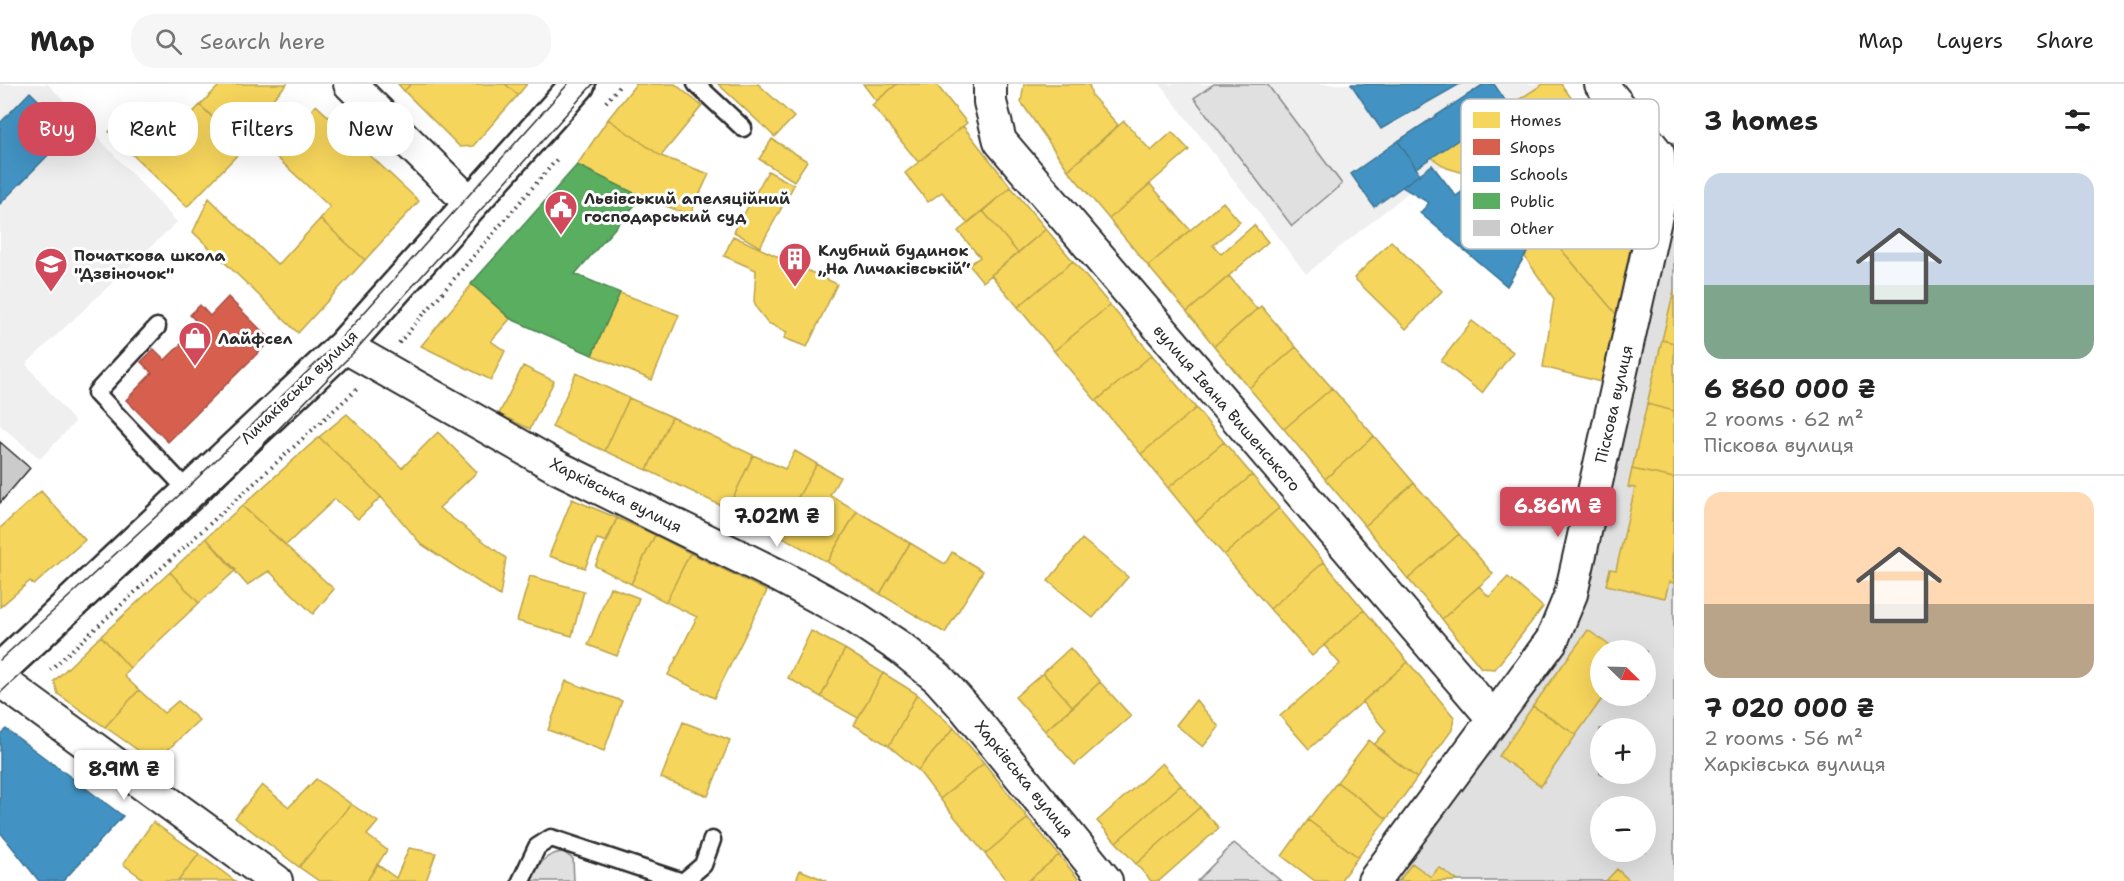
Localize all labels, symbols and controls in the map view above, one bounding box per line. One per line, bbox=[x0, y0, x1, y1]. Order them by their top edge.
search box bbox=[131, 14, 551, 68]
text: Map bbox=[30, 22, 95, 60]
icon: search bbox=[152, 25, 185, 58]
text: Search here bbox=[200, 27, 325, 56]
text: Map bbox=[1858, 27, 1903, 55]
text: Layers bbox=[1936, 27, 2003, 55]
text: Share bbox=[2036, 27, 2094, 55]
legend bbox=[1461, 99, 1659, 249]
chip: Buy bbox=[18, 102, 96, 156]
chip: Rent bbox=[108, 102, 198, 156]
chip: Filters bbox=[210, 102, 315, 156]
chip: New bbox=[327, 102, 414, 156]
text: 3 homes bbox=[1704, 103, 1818, 138]
icon: filters bbox=[2061, 104, 2094, 137]
text: Homes bbox=[1510, 110, 1562, 131]
text: Shops bbox=[1510, 137, 1555, 158]
text: Schools bbox=[1510, 164, 1568, 185]
place label: Львівський апеляційний господарський суд bbox=[584, 188, 790, 227]
public building icon: Львівський апеляційний господарський суд bbox=[543, 189, 579, 236]
text: Public bbox=[1510, 191, 1555, 212]
icon: home bbox=[1845, 212, 1953, 320]
text: Other bbox=[1510, 218, 1554, 239]
place label: Клубний будинок „На Личаківській“ bbox=[818, 240, 971, 279]
building icon: Клубний будинок „На Личаківській“ bbox=[777, 241, 813, 288]
place label: Початкова школа "Дзвіночок" bbox=[74, 245, 226, 284]
school or university icon: Початкова школа "Дзвіночок" bbox=[33, 246, 69, 293]
shop icon: Лайфсел bbox=[177, 320, 213, 367]
street label: вулиця Івана Вишенського bbox=[1149, 320, 1305, 496]
street label: Личаківська вулиця bbox=[236, 325, 362, 449]
place label: Лайфсел bbox=[218, 328, 293, 349]
street label: Піскова вулиця bbox=[1590, 343, 1638, 465]
text: 6 860 000 ₴ bbox=[1704, 371, 1876, 406]
text: 2 rooms · 62 m² bbox=[1704, 406, 1864, 432]
text: Піскова вулиця bbox=[1704, 432, 1854, 458]
street label: Харківська вулиця bbox=[546, 453, 686, 537]
pin: 6.86M ₴ bbox=[1503, 487, 1613, 538]
text: 6.86M ₴ bbox=[1514, 493, 1602, 519]
pin: 7.02M ₴ bbox=[722, 497, 832, 548]
text: 7.02M ₴ bbox=[734, 503, 820, 529]
icon: home bbox=[1845, 531, 1953, 639]
north arrow bbox=[1590, 640, 1656, 706]
map controls bbox=[1590, 640, 1656, 862]
text: 7 020 000 ₴ bbox=[1704, 690, 1874, 725]
street label: Харківська вулиця bbox=[970, 716, 1078, 842]
button: + bbox=[1590, 718, 1656, 784]
text: 2 rooms · 56 m² bbox=[1704, 725, 1863, 751]
pin: 8.9M ₴ bbox=[75, 750, 173, 801]
text: Харківська вулиця bbox=[1704, 751, 1886, 777]
text: 8.9M ₴ bbox=[88, 756, 160, 782]
button: − bbox=[1590, 796, 1656, 862]

